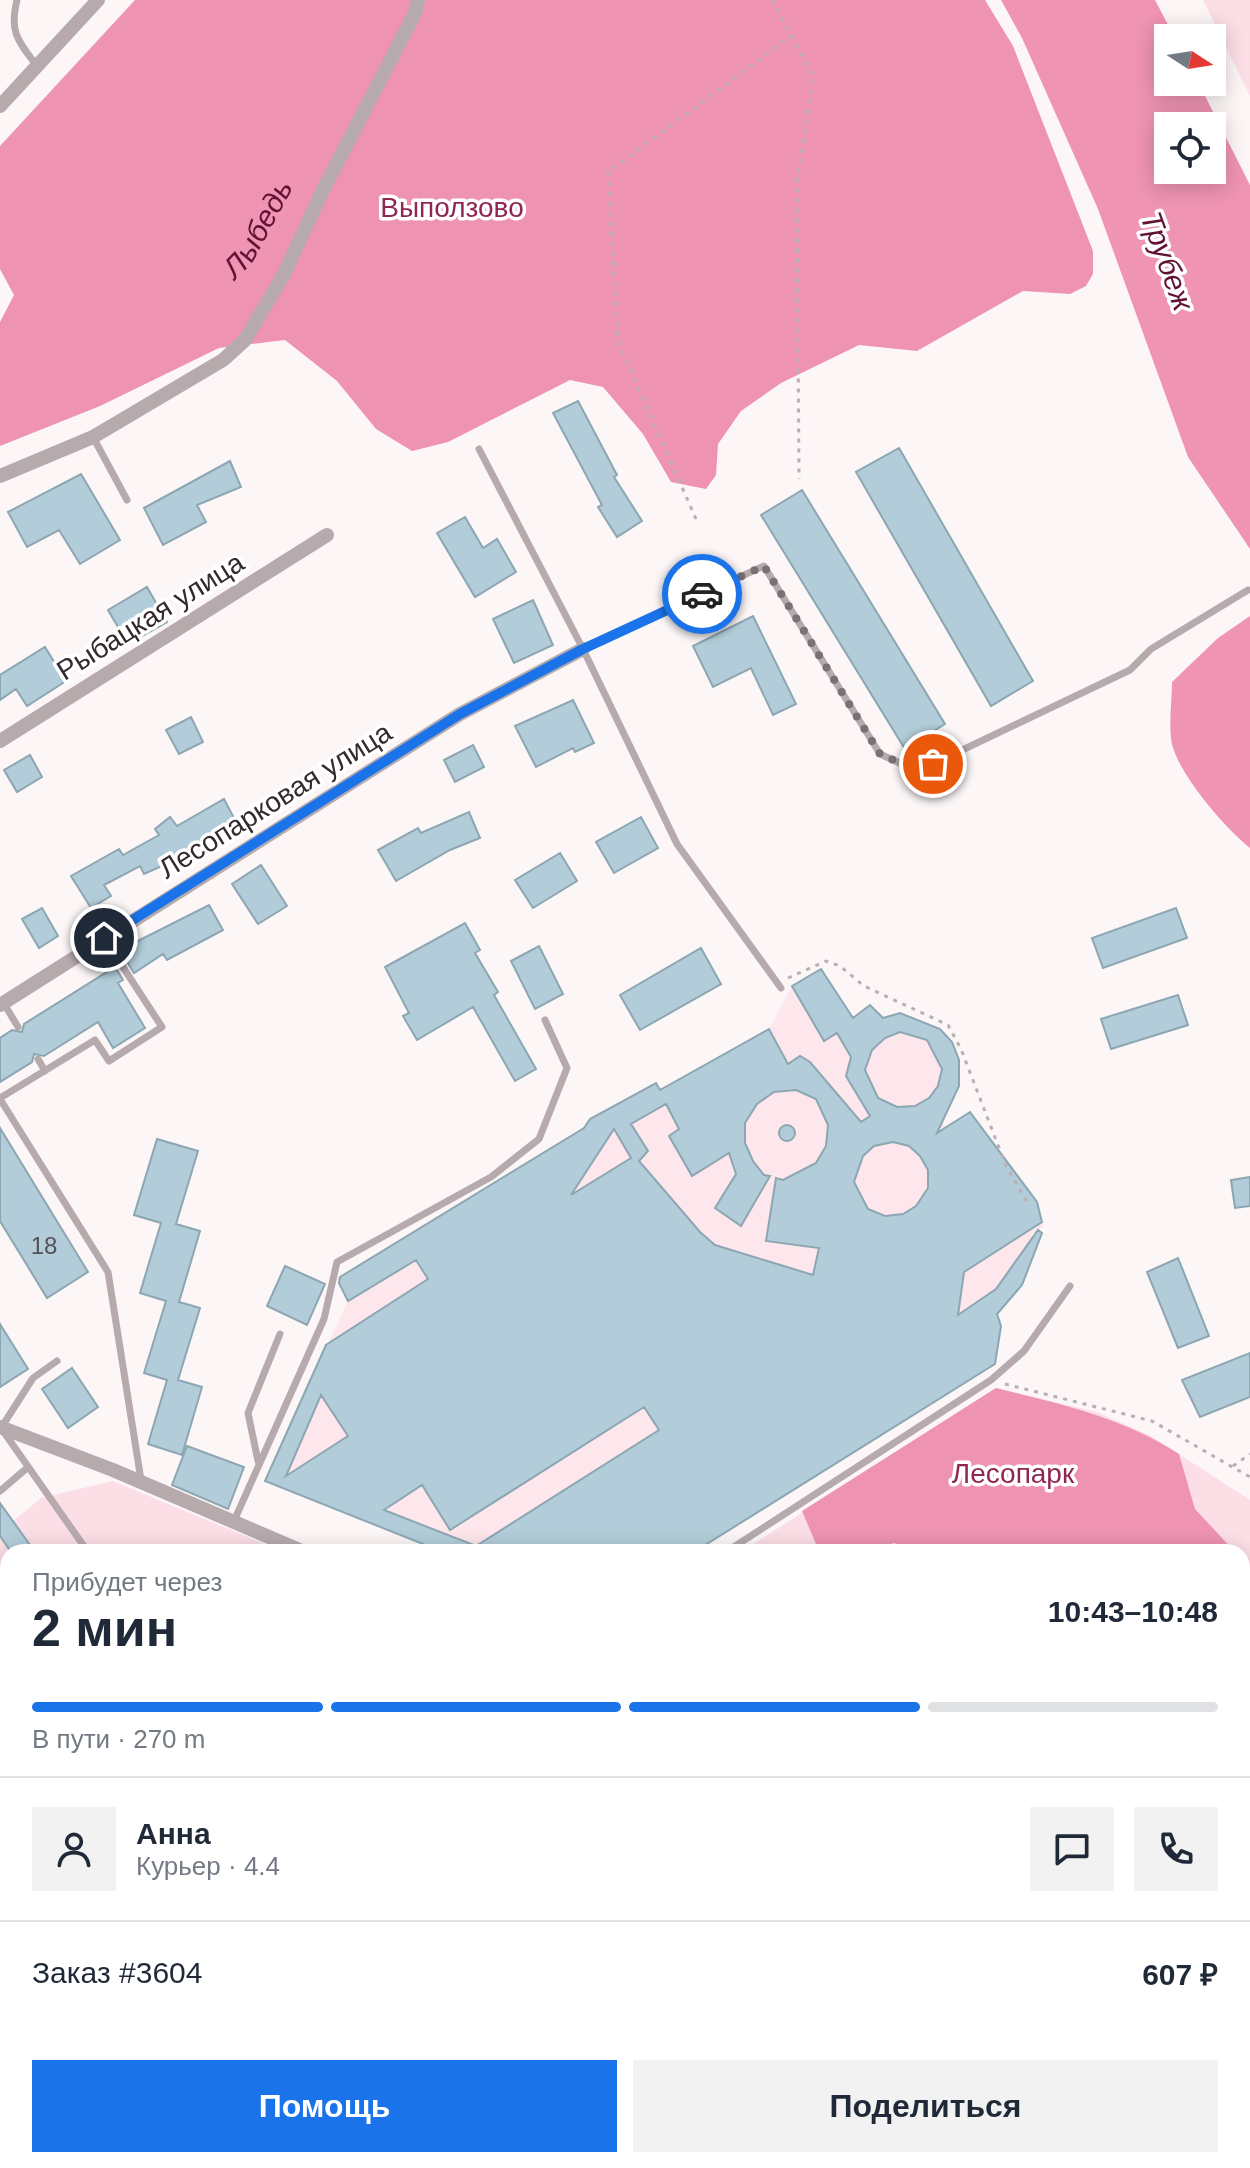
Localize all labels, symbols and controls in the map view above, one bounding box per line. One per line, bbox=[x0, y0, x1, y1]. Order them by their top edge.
north arrow bbox=[1154, 24, 1226, 96]
map controls bbox=[1154, 24, 1226, 184]
button: locate bbox=[1154, 112, 1226, 184]
water label: Лыбедь bbox=[214, 174, 299, 286]
park label: Выползово bbox=[380, 192, 524, 223]
water label: Трубеж bbox=[1134, 207, 1201, 316]
street label: Рыбацкая улица bbox=[51, 546, 250, 686]
courier bbox=[662, 554, 742, 634]
icon: car bbox=[680, 572, 724, 616]
street label: Лесопарковая улица bbox=[153, 716, 398, 885]
pin bbox=[899, 730, 967, 798]
icon: bag bbox=[911, 742, 955, 786]
pin bbox=[70, 904, 138, 972]
icon: home bbox=[82, 916, 126, 960]
house number: 18 bbox=[31, 1232, 57, 1259]
park label: Лесопарк bbox=[952, 1458, 1075, 1489]
text: Прибудет через bbox=[32, 1567, 222, 1597]
text: 10:43–10:48 bbox=[1048, 1595, 1218, 1628]
text: 2 мин bbox=[32, 1599, 177, 1657]
text: В пути · 270 m bbox=[32, 1724, 205, 1754]
button: person bbox=[32, 1807, 116, 1891]
button: chat bbox=[1030, 1807, 1114, 1891]
button: phone bbox=[1134, 1807, 1218, 1891]
text: Анна bbox=[136, 1817, 211, 1850]
text: Курьер · 4.4 bbox=[136, 1851, 280, 1881]
text: Заказ #3604 bbox=[32, 1956, 202, 1989]
text: 607 ₽ bbox=[1142, 1958, 1218, 1991]
button: Помощь bbox=[32, 2060, 617, 2152]
button: Поделиться bbox=[633, 2060, 1218, 2152]

